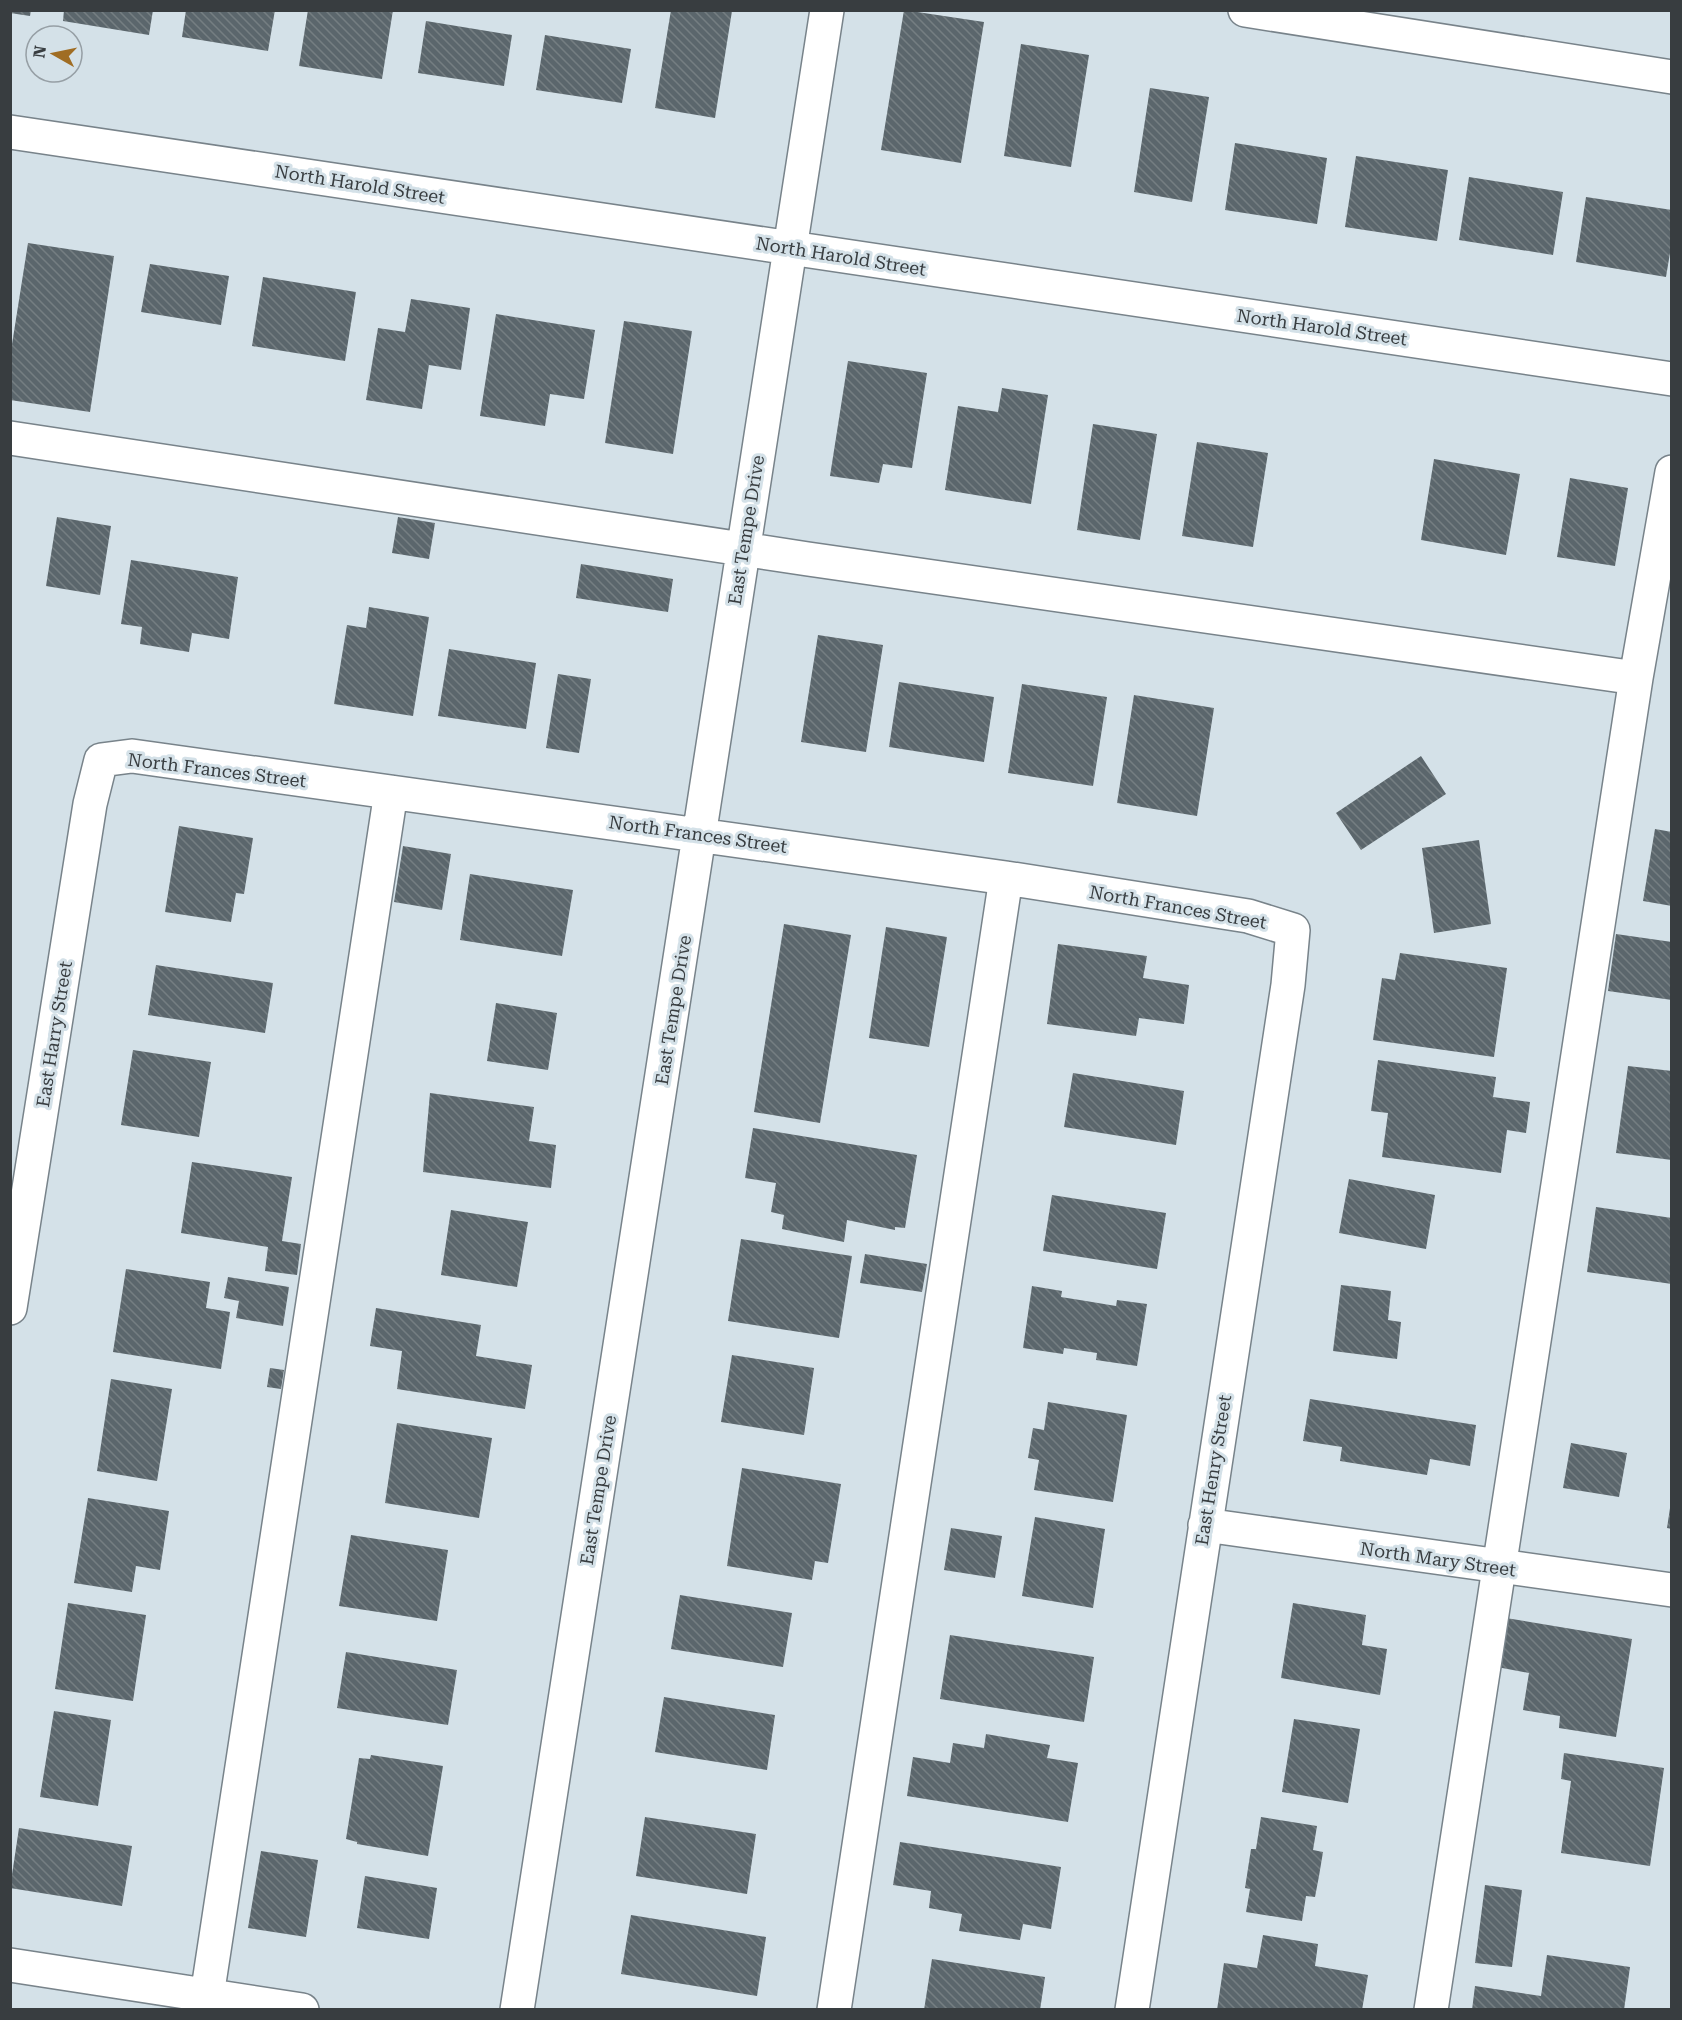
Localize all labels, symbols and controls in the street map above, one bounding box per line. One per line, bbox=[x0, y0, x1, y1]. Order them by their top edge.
north arrow bbox=[24, 24, 84, 84]
text: N bbox=[29, 44, 50, 59]
street label: North Harold Street bbox=[273, 160, 447, 208]
street label: North Harold Street bbox=[754, 232, 928, 280]
street label: North Harold Street bbox=[1235, 305, 1409, 349]
street label: East Tempe Drive bbox=[724, 453, 768, 606]
street label: North Frances Street bbox=[127, 749, 308, 791]
street label: North Frances Street bbox=[608, 811, 789, 857]
street label: North Frances Street bbox=[1088, 881, 1269, 933]
street label: East Tempe Drive bbox=[651, 933, 695, 1086]
street label: East Harry Street bbox=[32, 959, 76, 1109]
street label: East Henry Street bbox=[1191, 1393, 1235, 1547]
street label: East Tempe Drive bbox=[576, 1413, 620, 1566]
street label: North Mary Street bbox=[1359, 1538, 1518, 1580]

